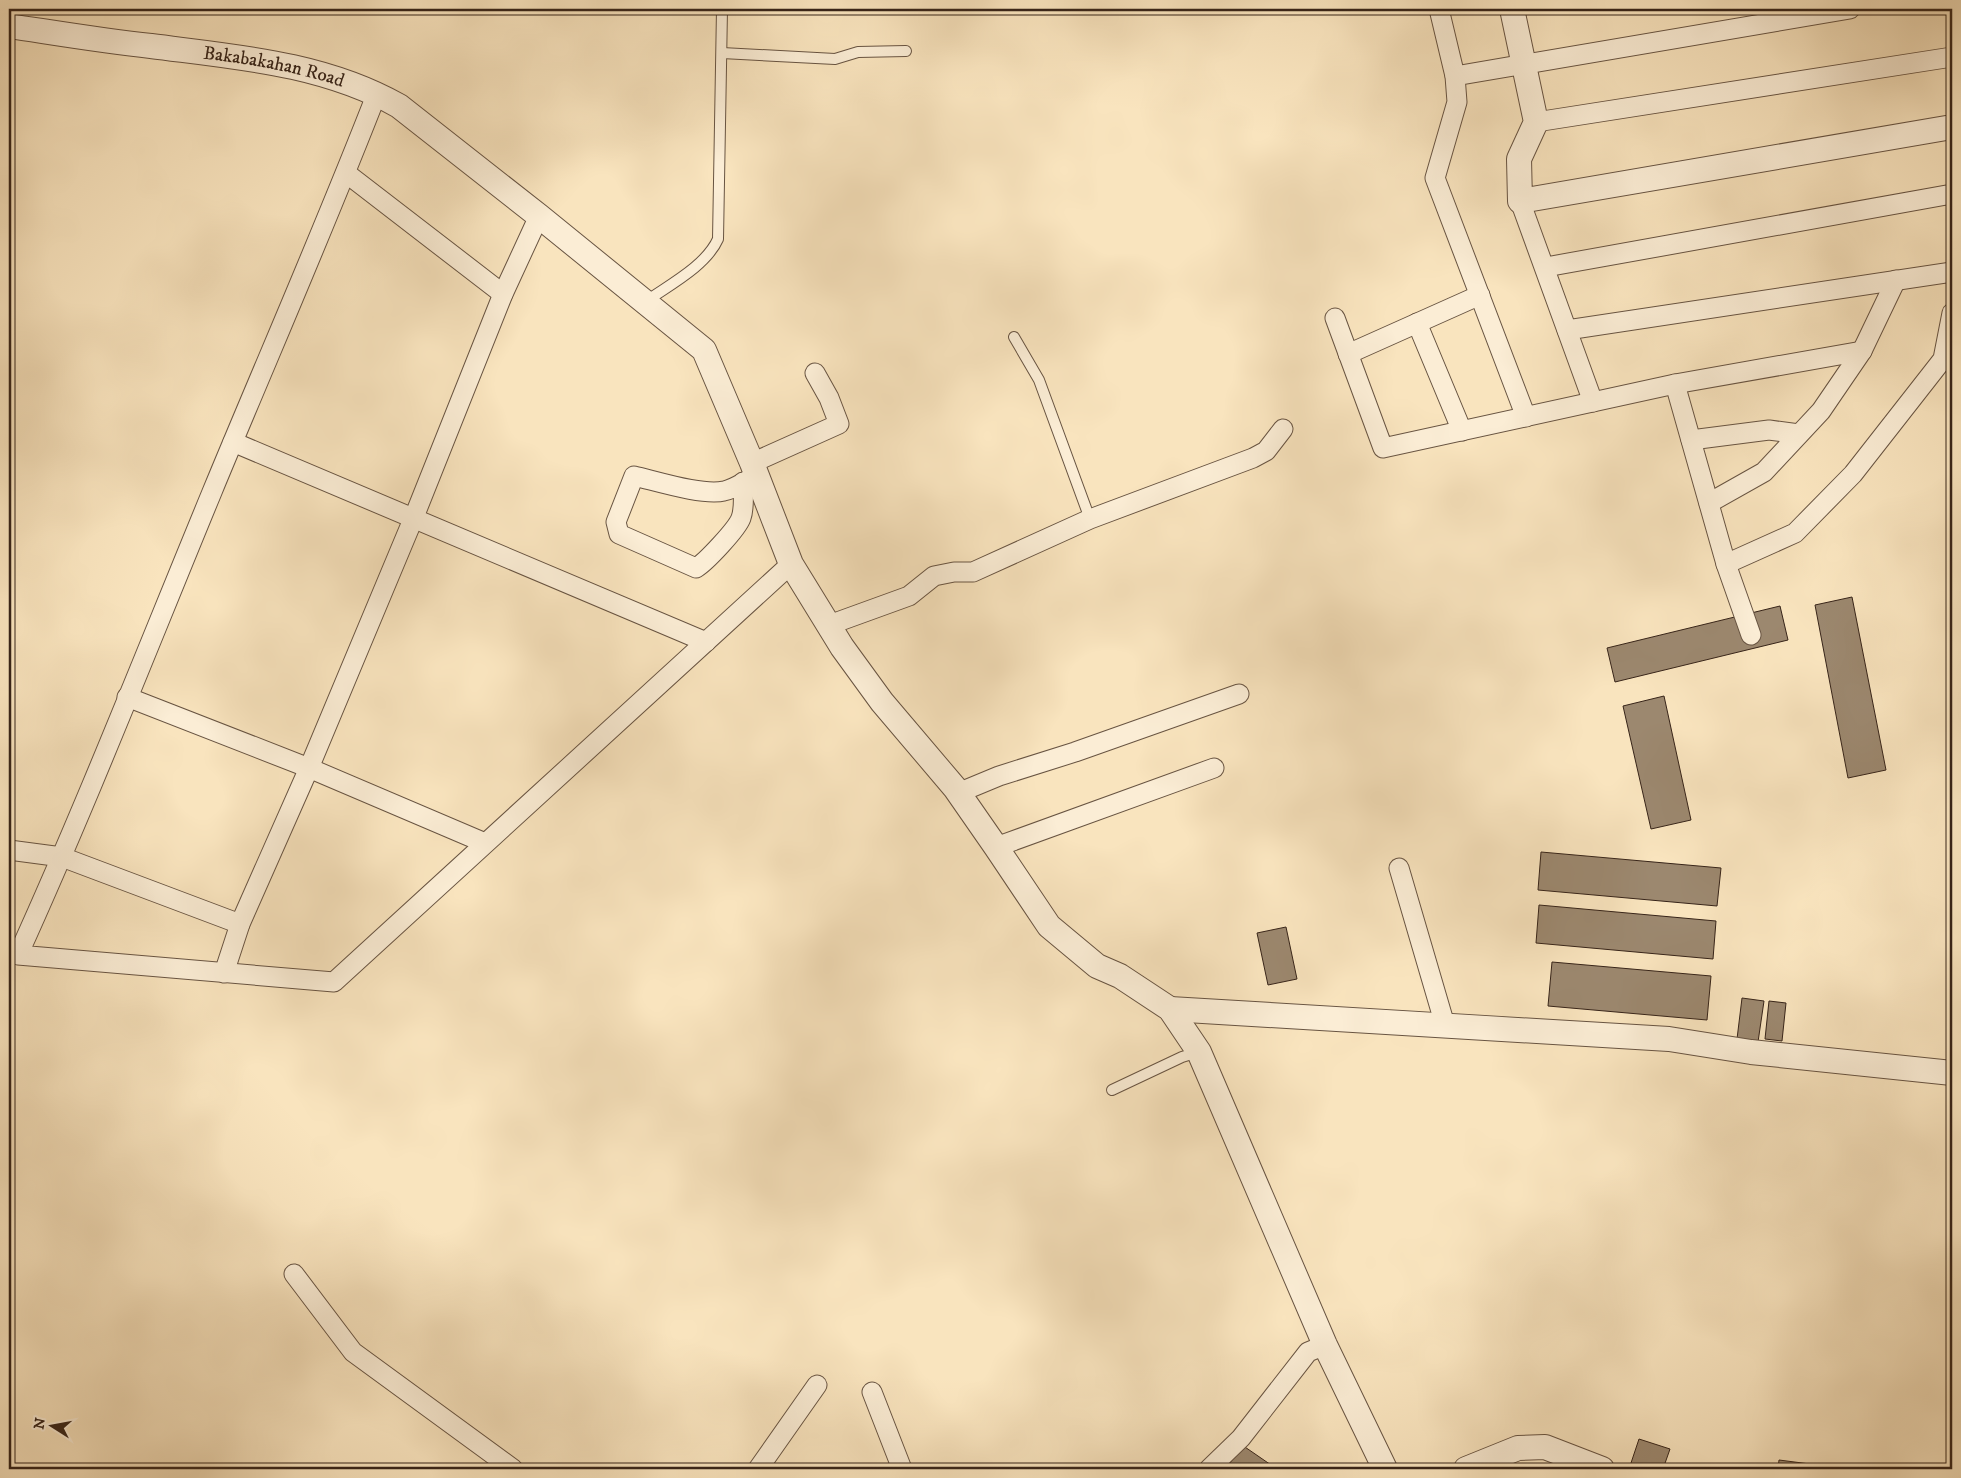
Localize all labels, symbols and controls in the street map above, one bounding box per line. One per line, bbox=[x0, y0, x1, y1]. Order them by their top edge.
street label: Bakabakahan Road bbox=[202, 41, 348, 92]
north arrow bbox=[28, 1400, 78, 1450]
text: N bbox=[30, 1416, 50, 1431]

